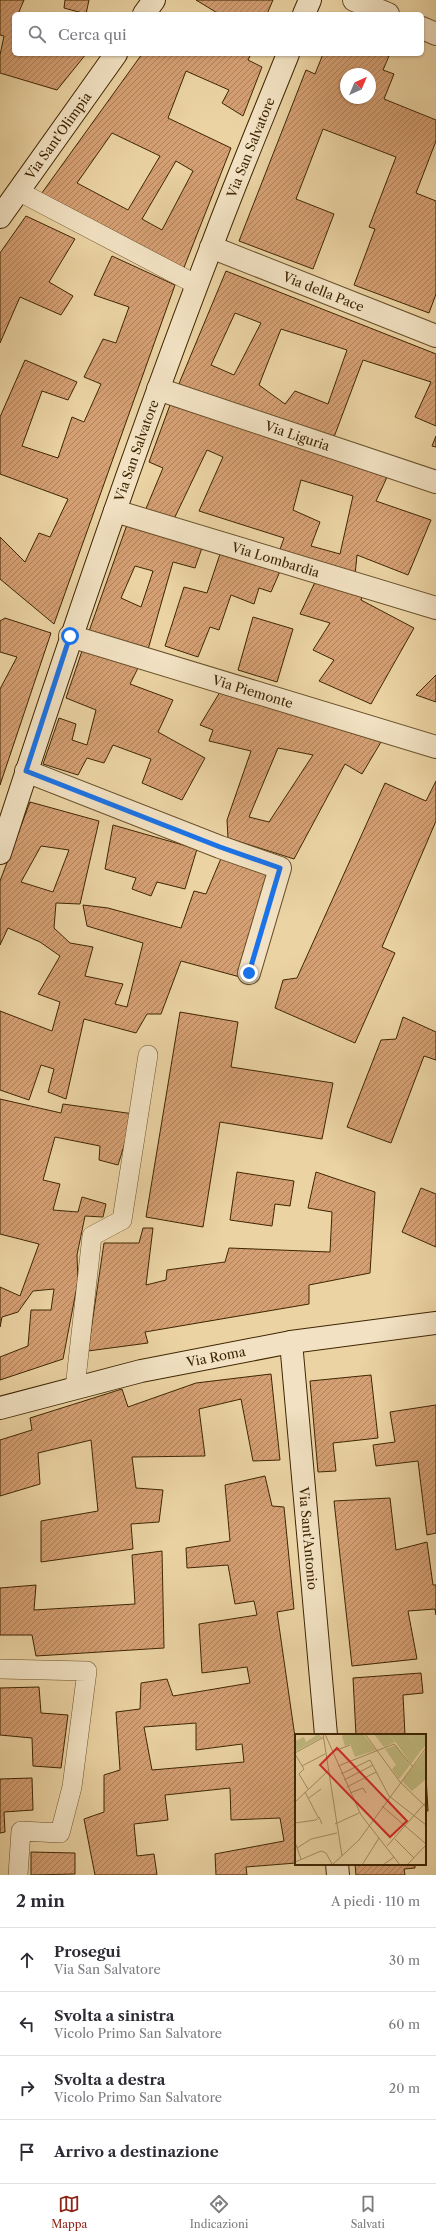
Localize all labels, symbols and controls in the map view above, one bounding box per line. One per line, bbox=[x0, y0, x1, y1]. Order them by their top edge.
search box bbox=[12, 12, 424, 56]
icon: search bbox=[26, 23, 48, 45]
text: Cerca qui bbox=[58, 25, 127, 44]
north arrow bbox=[340, 68, 376, 104]
street label: Via Sant'Olimpia bbox=[21, 89, 94, 183]
street label: Via San Salvatore bbox=[223, 95, 278, 201]
street label: Via della Pace bbox=[280, 268, 366, 315]
street label: Via San Salvatore bbox=[110, 397, 162, 504]
street label: Via Liguria bbox=[262, 417, 332, 454]
street label: Via Lombardia bbox=[229, 539, 322, 580]
route start bbox=[61, 627, 79, 645]
street label: Via Piemonte bbox=[210, 671, 295, 711]
route end bbox=[240, 964, 258, 982]
street label: Via Roma bbox=[184, 1343, 247, 1370]
street label: Via Sant'Antonio bbox=[296, 1485, 321, 1590]
inset map bbox=[295, 1734, 426, 1865]
text: 2 min bbox=[16, 1891, 65, 1911]
text: A piedi · 110 m bbox=[331, 1893, 420, 1909]
text: Prosegui bbox=[54, 1942, 121, 1961]
icon: ahead bbox=[16, 1949, 38, 1971]
text: 30 m bbox=[389, 1952, 420, 1968]
text: Via San Salvatore bbox=[54, 1961, 161, 1977]
text: Svolta a sinistra bbox=[54, 2006, 174, 2025]
icon: left bbox=[16, 2013, 38, 2035]
text: 60 m bbox=[389, 2016, 420, 2032]
text: Vicolo Primo San Salvatore bbox=[54, 2025, 222, 2041]
text: Svolta a destra bbox=[54, 2070, 165, 2089]
icon: right bbox=[16, 2077, 38, 2099]
text: 20 m bbox=[389, 2080, 420, 2096]
text: Vicolo Primo San Salvatore bbox=[54, 2089, 222, 2105]
icon: arrive bbox=[16, 2141, 38, 2163]
text: Arrivo a destinazione bbox=[54, 2142, 219, 2161]
tab: Mappa bbox=[51, 2193, 87, 2231]
tab: Indicazioni bbox=[190, 2193, 248, 2231]
tab: Salvati bbox=[351, 2193, 385, 2231]

